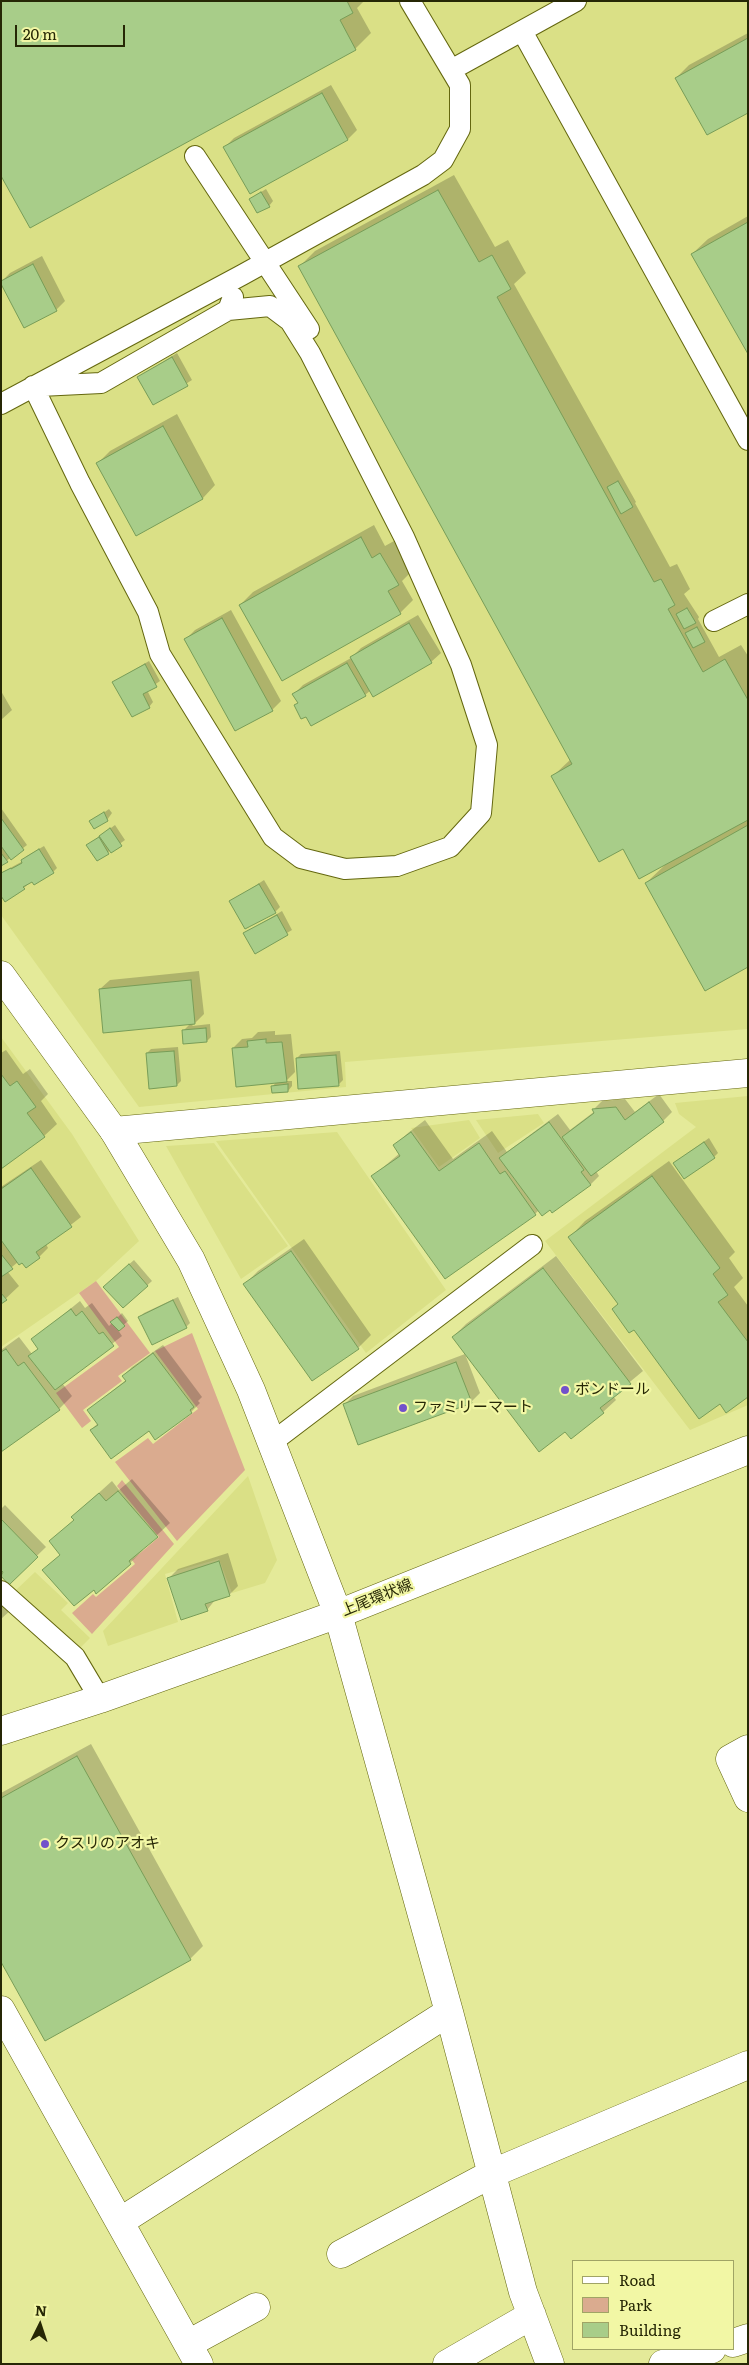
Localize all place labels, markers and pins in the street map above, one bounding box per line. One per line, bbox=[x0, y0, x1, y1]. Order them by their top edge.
place label: ボンドール bbox=[575, 1381, 650, 1399]
marker: ボンドール bbox=[559, 1384, 571, 1396]
place label: ファミリーマート bbox=[413, 1399, 533, 1417]
marker: ファミリーマート bbox=[397, 1402, 409, 1414]
place label: クスリのアオキ bbox=[55, 1835, 160, 1853]
marker: クスリのアオキ bbox=[39, 1838, 51, 1850]

